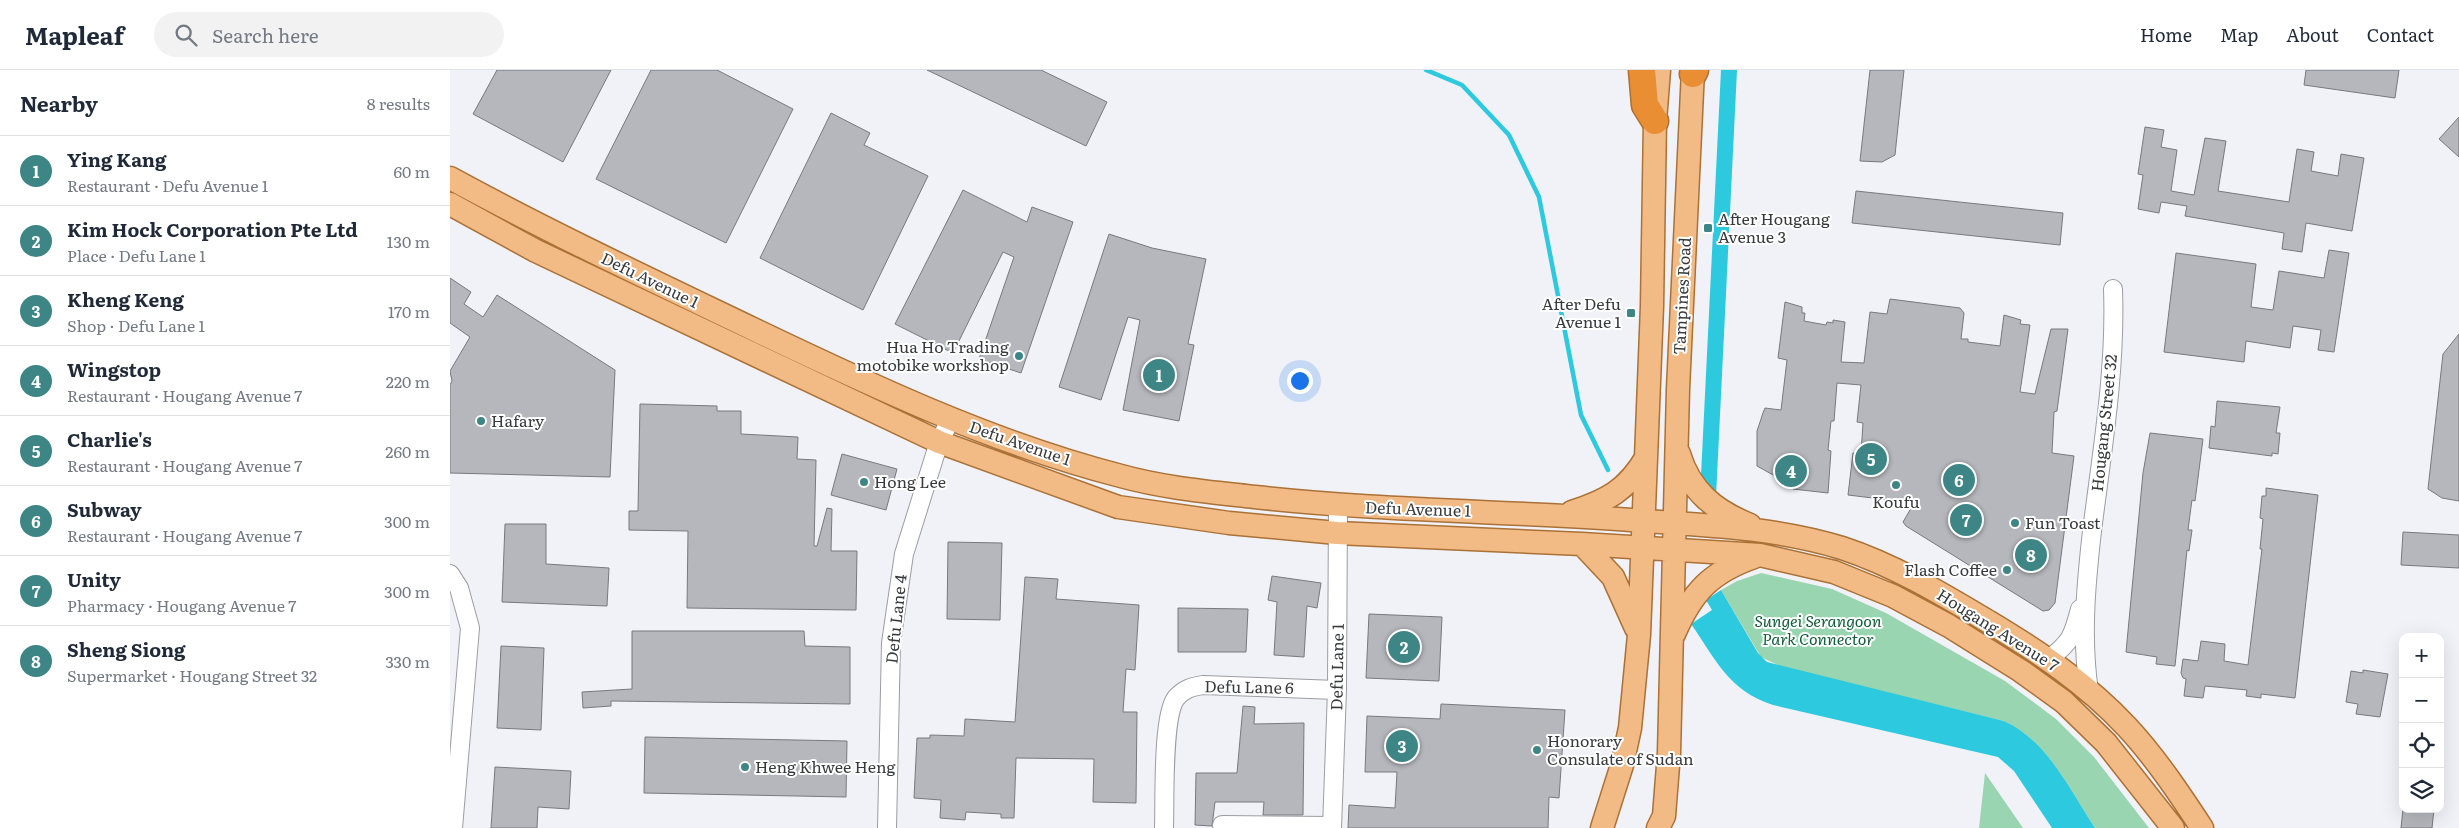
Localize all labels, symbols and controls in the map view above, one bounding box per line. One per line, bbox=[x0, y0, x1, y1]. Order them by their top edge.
search box bbox=[154, 12, 504, 57]
text: Mapleaf bbox=[25, 17, 124, 52]
icon: search bbox=[172, 21, 200, 49]
text: Search here bbox=[212, 21, 319, 49]
text: Home bbox=[2140, 21, 2192, 48]
text: Map bbox=[2220, 21, 2258, 48]
text: About bbox=[2286, 21, 2339, 48]
text: Contact bbox=[2367, 21, 2434, 48]
text: Nearby bbox=[20, 87, 98, 118]
text: 8 results bbox=[367, 91, 430, 115]
text: Ying Kang bbox=[67, 145, 167, 173]
text: 1 bbox=[33, 159, 39, 183]
text: 60 m bbox=[393, 159, 430, 183]
text: Restaurant · Defu Avenue 1 bbox=[67, 173, 268, 197]
place label: After Hougang Avenue 3 bbox=[1718, 206, 1830, 248]
text: Kim Hock Corporation Pte Ltd bbox=[67, 215, 358, 243]
marker: After Hougang Avenue 3 bbox=[1702, 222, 1714, 234]
text: 2 bbox=[32, 229, 40, 253]
text: 130 m bbox=[387, 229, 430, 253]
street label: Tampines Road bbox=[1666, 236, 1696, 355]
text: Place · Defu Lane 1 bbox=[67, 243, 206, 267]
street label: Defu Avenue 1 bbox=[598, 245, 704, 313]
text: Kheng Keng bbox=[67, 285, 184, 313]
place label: After Defu Avenue 1 bbox=[1542, 291, 1621, 333]
text: 3 bbox=[32, 299, 40, 323]
text: 170 m bbox=[388, 299, 430, 323]
marker: After Defu Avenue 1 bbox=[1625, 307, 1637, 319]
text: Shop · Defu Lane 1 bbox=[67, 313, 205, 337]
place label: Hua Ho Trading motobike workshop bbox=[856, 334, 1009, 376]
marker: Hua Ho Trading motobike workshop bbox=[1013, 350, 1025, 362]
street label: Hougang Street 32 bbox=[2084, 353, 2122, 493]
text: Wingstop bbox=[67, 355, 161, 383]
pin: 1 bbox=[1143, 356, 1175, 394]
your location bbox=[1287, 368, 1313, 394]
text: 4 bbox=[31, 369, 41, 393]
text: 220 m bbox=[386, 369, 430, 393]
text: Restaurant · Hougang Avenue 7 bbox=[67, 383, 302, 407]
place label: Hafary bbox=[491, 408, 545, 432]
street label: Defu Avenue 1 bbox=[966, 413, 1075, 471]
marker: Hafary bbox=[475, 415, 487, 427]
text: Charlie's bbox=[67, 425, 152, 453]
text: 5 bbox=[32, 439, 40, 463]
text: 260 m bbox=[385, 439, 430, 463]
pin: 5 bbox=[1855, 440, 1887, 478]
pin: 4 bbox=[1775, 452, 1807, 490]
text: Restaurant · Hougang Avenue 7 bbox=[67, 453, 302, 477]
pin: 6 bbox=[1943, 461, 1975, 499]
place label: Hong Lee bbox=[874, 469, 946, 493]
marker: Hong Lee bbox=[858, 476, 870, 488]
marker: Koufu bbox=[1890, 479, 1902, 491]
place label: Koufu bbox=[1872, 489, 1920, 513]
street label: Defu Avenue 1 bbox=[1365, 494, 1472, 522]
text: Subway bbox=[67, 495, 142, 523]
pin: 7 bbox=[1950, 501, 1982, 539]
text: 6 bbox=[31, 509, 41, 533]
text: 300 m bbox=[384, 509, 430, 533]
place label: Fun Toast bbox=[2025, 510, 2101, 534]
marker: Fun Toast bbox=[2009, 517, 2021, 529]
text: Restaurant · Hougang Avenue 7 bbox=[67, 523, 302, 547]
pin: 8 bbox=[2015, 536, 2047, 574]
place label: Flash Coffee bbox=[1904, 557, 1997, 581]
marker: Flash Coffee bbox=[2001, 564, 2013, 576]
text: Unity bbox=[67, 565, 121, 593]
street label: Defu Lane 4 bbox=[878, 573, 912, 665]
text: 7 bbox=[32, 579, 40, 603]
text: 300 m bbox=[384, 579, 430, 603]
street label: Hougang Avenue 7 bbox=[1933, 582, 2064, 676]
text: Pharmacy · Hougang Avenue 7 bbox=[67, 593, 296, 617]
park label: Sungei Serangoon Park Connector bbox=[1755, 608, 1882, 650]
street label: Defu Lane 1 bbox=[1323, 623, 1349, 711]
pin: 2 bbox=[1388, 628, 1420, 666]
map controls bbox=[2399, 633, 2444, 813]
button: + bbox=[2399, 633, 2444, 678]
text: Sheng Siong bbox=[67, 635, 186, 663]
text: 8 bbox=[31, 649, 41, 673]
text: 330 m bbox=[385, 649, 430, 673]
text: Supermarket · Hougang Street 32 bbox=[67, 663, 317, 687]
street label: Defu Lane 6 bbox=[1204, 673, 1294, 699]
button: − bbox=[2399, 678, 2444, 723]
button: locate bbox=[2399, 723, 2444, 768]
pin: 3 bbox=[1386, 727, 1418, 765]
place label: Honorary Consulate of Sudan bbox=[1547, 728, 1694, 770]
marker: Honorary Consulate of Sudan bbox=[1531, 744, 1543, 756]
place label: Heng Khwee Heng bbox=[755, 754, 896, 778]
marker: Heng Khwee Heng bbox=[739, 761, 751, 773]
button: layers bbox=[2399, 768, 2444, 813]

